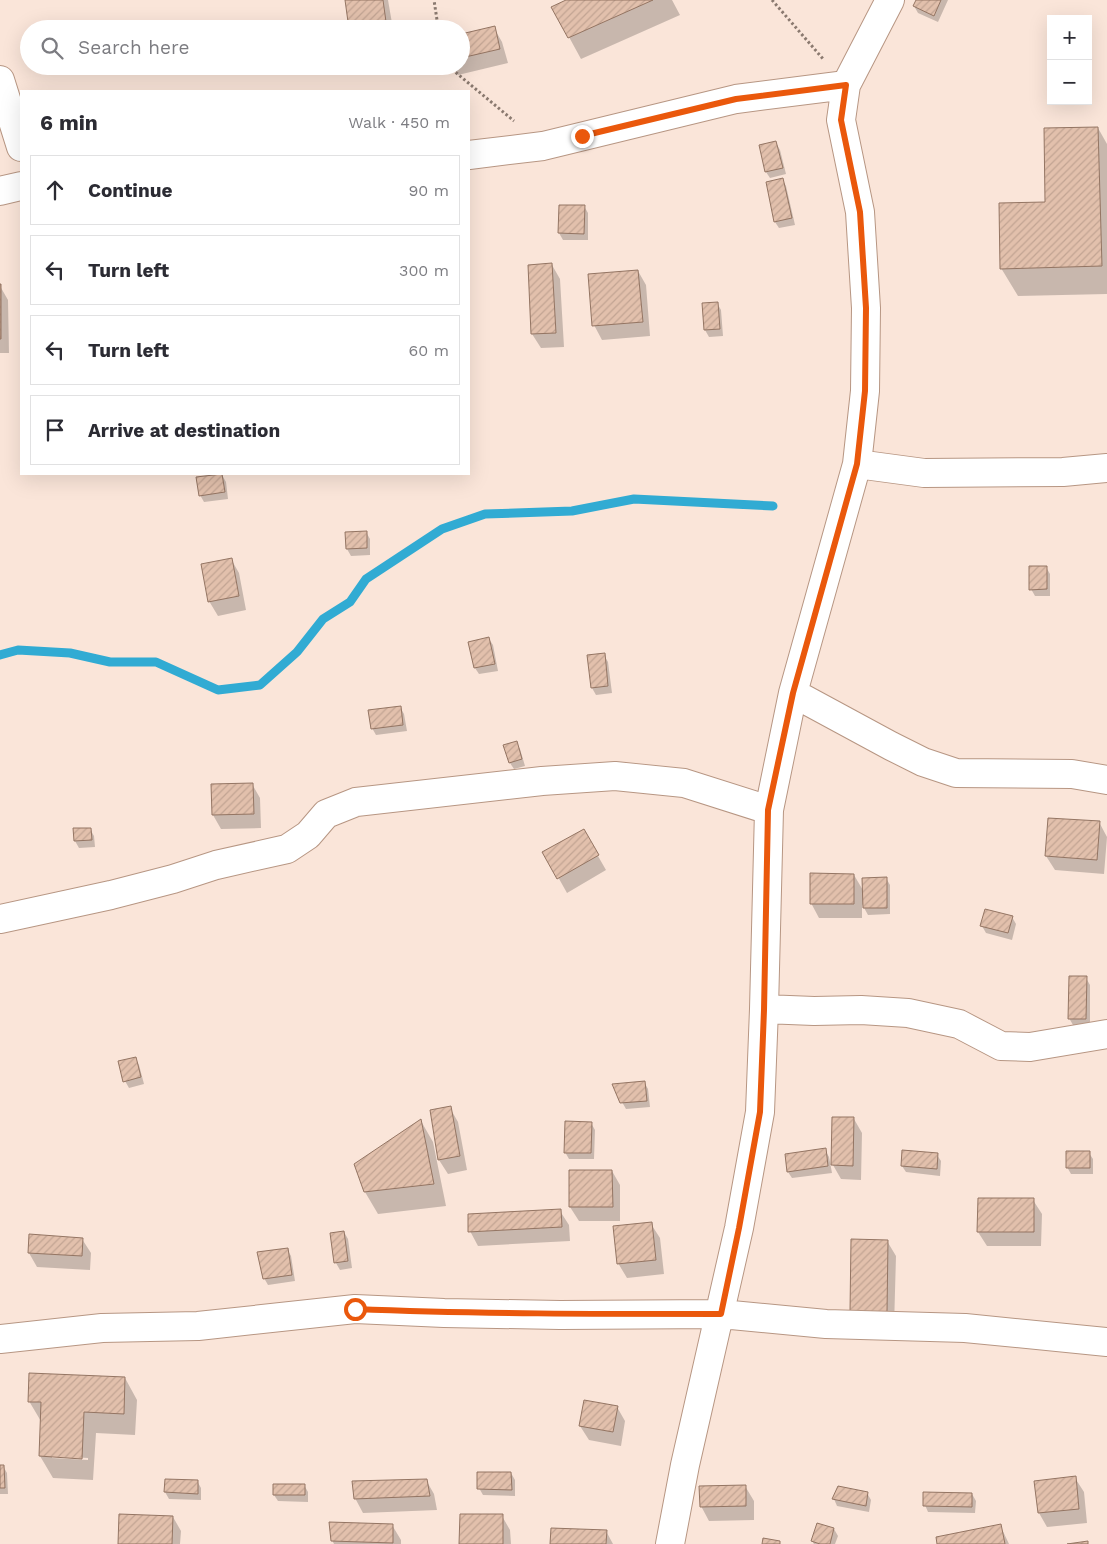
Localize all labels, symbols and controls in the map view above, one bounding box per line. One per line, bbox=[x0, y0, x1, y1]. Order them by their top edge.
map controls bbox=[1047, 15, 1092, 105]
button: + bbox=[1047, 15, 1092, 60]
search box bbox=[20, 20, 470, 75]
icon: search bbox=[38, 34, 66, 62]
text: Search here bbox=[78, 36, 189, 59]
button: − bbox=[1047, 60, 1092, 105]
text: 6 min bbox=[40, 110, 98, 135]
text: Walk · 450 m bbox=[348, 113, 450, 132]
route end bbox=[571, 125, 594, 148]
icon: ahead bbox=[41, 176, 69, 204]
text: Continue bbox=[88, 179, 172, 202]
text: 90 m bbox=[408, 181, 449, 200]
icon: left bbox=[41, 256, 69, 284]
text: Turn left bbox=[88, 259, 169, 282]
text: 300 m bbox=[399, 261, 449, 280]
icon: left bbox=[41, 336, 69, 364]
text: Turn left bbox=[88, 339, 169, 362]
text: 60 m bbox=[409, 341, 449, 360]
icon: arrive bbox=[41, 416, 69, 444]
text: Arrive at destination bbox=[88, 419, 280, 442]
route start bbox=[344, 1298, 367, 1321]

